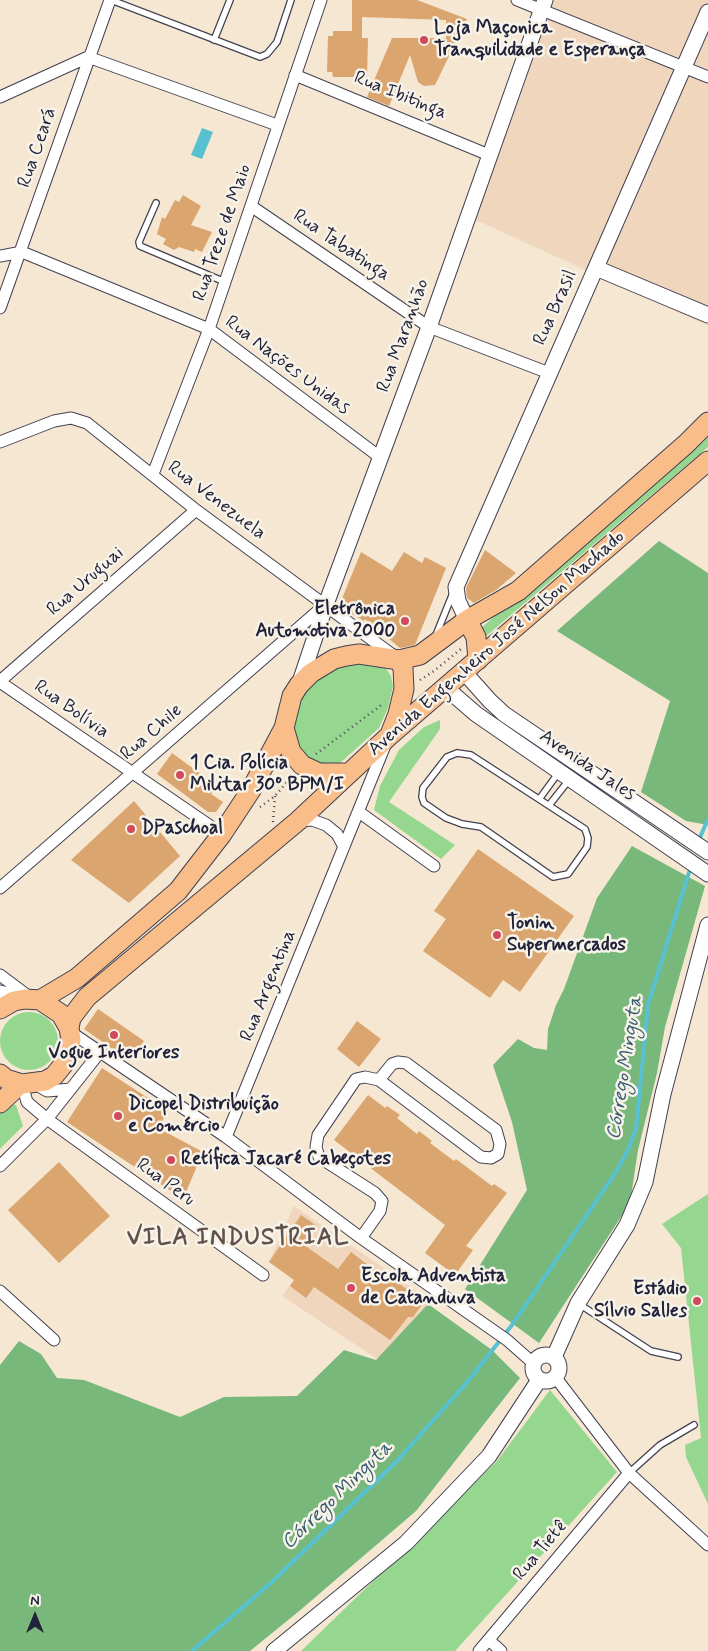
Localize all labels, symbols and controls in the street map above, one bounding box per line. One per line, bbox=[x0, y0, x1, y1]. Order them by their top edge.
place label: Loja Maçonica Tranquilidade e Esperança bbox=[434, 18, 646, 62]
marker: Loja Maçonica Tranquilidade e Esperança bbox=[418, 34, 430, 46]
street label: Rua Ibitinga bbox=[350, 67, 450, 125]
street label: Rua Ceará bbox=[14, 105, 62, 191]
street label: Rua Treze de Maio bbox=[189, 162, 257, 304]
street label: Rua Tabatinga bbox=[288, 205, 394, 287]
street label: Rua Brasil bbox=[529, 267, 583, 349]
street label: Rua Maranhão bbox=[373, 276, 435, 396]
street label: Rua Nações Unidas bbox=[220, 312, 354, 420]
street label: Rua Venezuela bbox=[162, 457, 270, 545]
street label: Avenida Engenheiro José Nelson Machado bbox=[364, 526, 630, 762]
street label: Rua Uruguai bbox=[43, 542, 129, 622]
place label: Eletrônica Automotiva 2000 bbox=[255, 599, 395, 643]
marker: Eletrônica Automotiva 2000 bbox=[399, 615, 411, 627]
street label: Rua Bolívia bbox=[29, 676, 113, 744]
street label: Rua Chile bbox=[116, 700, 188, 766]
street label: Avenida Jales bbox=[535, 726, 639, 806]
place label: 1 Cia. Polícia Militar 30º BPM/I bbox=[190, 753, 344, 797]
marker: 1 Cia. Polícia Militar 30º BPM/I bbox=[174, 769, 186, 781]
place label: DPaschoal bbox=[141, 818, 223, 840]
marker: DPaschoal bbox=[125, 823, 137, 835]
place label: Tonin Supermercados bbox=[507, 913, 626, 957]
street label: Rua Argentina bbox=[236, 927, 302, 1045]
marker: Tonin Supermercados bbox=[491, 929, 503, 941]
water label: Córrego Minguta bbox=[603, 994, 649, 1142]
marker: Vogue Interiores bbox=[108, 1029, 120, 1041]
place label: Vogue Interiores bbox=[49, 1043, 179, 1065]
place label: Dicopel Distribuição e Comércio bbox=[128, 1094, 279, 1138]
marker: Dicopel Distribuição e Comércio bbox=[112, 1110, 124, 1122]
place label: Retífica Jacaré Cabeçotes bbox=[181, 1149, 391, 1171]
street label: Rua Peru bbox=[131, 1154, 199, 1212]
marker: Retífica Jacaré Cabeçotes bbox=[165, 1154, 177, 1166]
district label: VILA INDUSTRIAL bbox=[129, 1225, 347, 1253]
place label: Escola Adventista de Catanduva bbox=[361, 1266, 506, 1310]
place label: Estádio Sílvio Salles bbox=[594, 1279, 687, 1323]
marker: Escola Adventista de Catanduva bbox=[345, 1282, 357, 1294]
marker: Estádio Sílvio Salles bbox=[691, 1295, 703, 1307]
water label: Córrego Minguta bbox=[277, 1437, 399, 1555]
street label: Rua Tietê bbox=[509, 1516, 573, 1586]
north arrow bbox=[10, 1591, 60, 1641]
text: N bbox=[30, 1592, 40, 1610]

